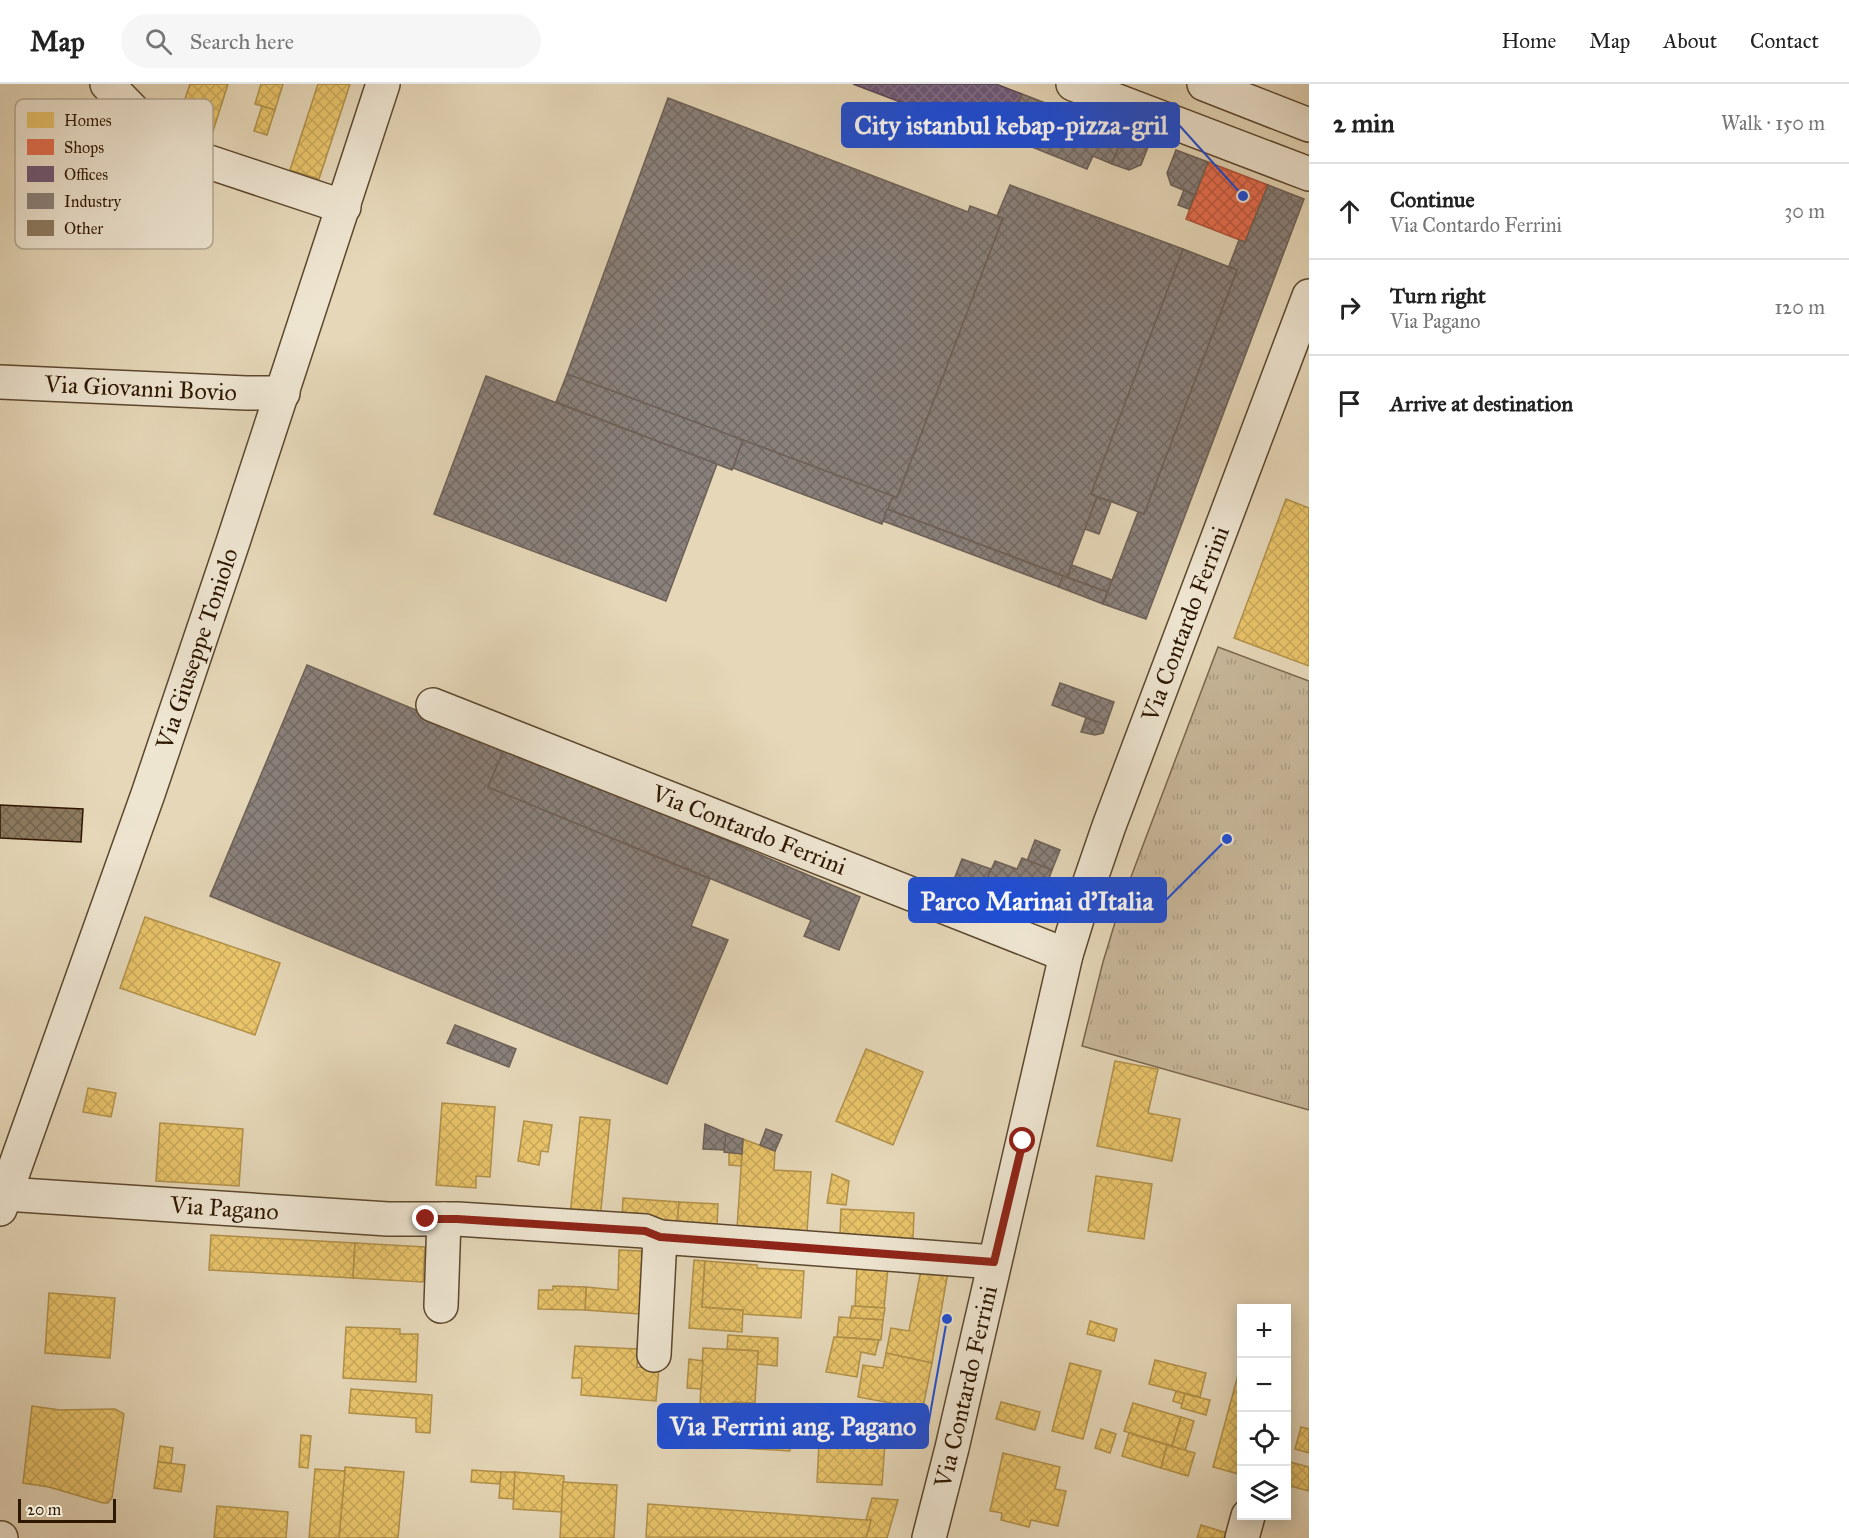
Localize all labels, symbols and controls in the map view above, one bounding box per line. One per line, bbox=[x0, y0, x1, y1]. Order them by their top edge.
search box bbox=[121, 14, 541, 68]
text: Map bbox=[30, 24, 85, 59]
icon: search bbox=[142, 25, 175, 58]
text: Search here bbox=[190, 28, 294, 55]
text: Home bbox=[1501, 28, 1556, 54]
text: Map bbox=[1589, 28, 1630, 54]
text: About bbox=[1663, 28, 1717, 54]
text: Contact bbox=[1750, 28, 1819, 54]
legend bbox=[15, 99, 213, 249]
callout: City istanbul kebap-pizza-gril bbox=[842, 103, 1179, 147]
text: 2 min bbox=[1333, 107, 1394, 139]
text: City istanbul kebap-pizza-gril bbox=[854, 109, 1169, 142]
text: Homes bbox=[64, 111, 112, 130]
text: Walk · 150 m bbox=[1721, 111, 1825, 135]
text: Shops bbox=[64, 138, 104, 157]
text: Offices bbox=[64, 165, 108, 184]
text: Continue bbox=[1390, 186, 1475, 213]
text: Industry bbox=[64, 192, 122, 211]
icon: ahead bbox=[1333, 195, 1366, 228]
text: 30 m bbox=[1784, 199, 1825, 223]
text: Via Contardo Ferrini bbox=[1390, 213, 1562, 237]
text: Other bbox=[64, 219, 103, 238]
text: Turn right bbox=[1390, 282, 1486, 309]
icon: right bbox=[1333, 291, 1366, 324]
text: 120 m bbox=[1774, 295, 1825, 319]
text: Via Pagano bbox=[1390, 309, 1481, 333]
street label: Via Giovanni Bovio bbox=[43, 369, 238, 408]
icon: arrive bbox=[1333, 387, 1366, 420]
text: Arrive at destination bbox=[1390, 390, 1573, 417]
street label: Via Contardo Ferrini bbox=[1134, 522, 1236, 727]
street label: Via Giuseppe Toniolo bbox=[149, 544, 245, 754]
street label: Via Contardo Ferrini bbox=[647, 778, 851, 882]
callout: Parco Marinai d'Italia bbox=[909, 878, 1166, 922]
text: Parco Marinai d'Italia bbox=[921, 885, 1154, 917]
route start bbox=[1009, 1127, 1035, 1153]
street label: Via Pagano bbox=[168, 1190, 280, 1227]
route end bbox=[412, 1205, 438, 1231]
street label: Via Contardo Ferrini bbox=[927, 1282, 1004, 1492]
map controls bbox=[1237, 1304, 1291, 1520]
button: + bbox=[1237, 1304, 1291, 1358]
button: − bbox=[1237, 1358, 1291, 1412]
callout: Via Ferrini ang. Pagano bbox=[658, 1404, 928, 1448]
text: Via Ferrini ang. Pagano bbox=[669, 1410, 916, 1443]
button: locate bbox=[1237, 1412, 1291, 1466]
button: layers bbox=[1237, 1466, 1291, 1520]
scale bar bbox=[18, 1496, 116, 1524]
text: 20 m bbox=[27, 1500, 61, 1519]

